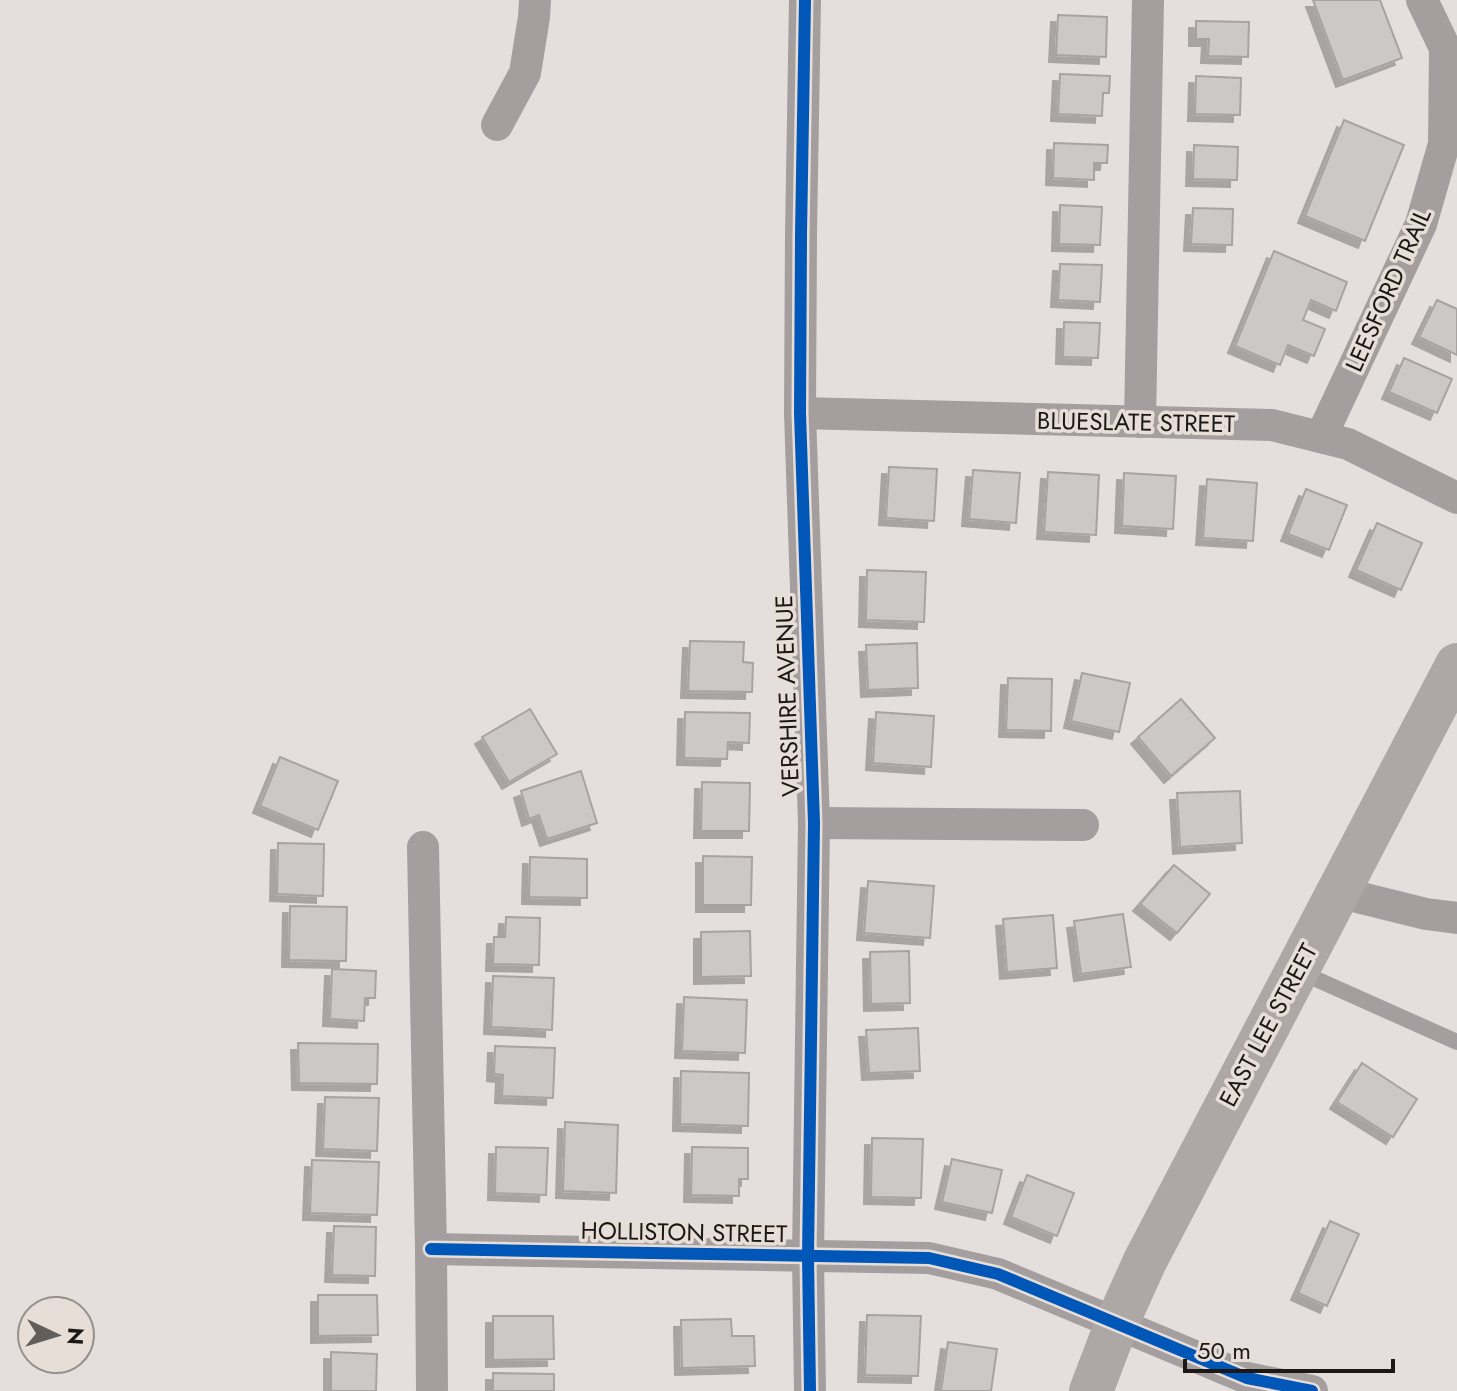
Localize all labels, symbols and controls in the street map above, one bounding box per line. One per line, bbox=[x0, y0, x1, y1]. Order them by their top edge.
street label: LEESFORD TRAIL bbox=[1336, 203, 1440, 377]
street label: BLUESLATE STREET bbox=[1037, 403, 1235, 441]
street label: VERSHIRE AVENUE bbox=[766, 595, 808, 797]
street label: EAST LEE STREET bbox=[1210, 937, 1326, 1113]
street label: HOLLISTON STREET bbox=[580, 1213, 788, 1251]
north arrow bbox=[16, 1295, 96, 1375]
scale bar bbox=[1185, 1323, 1393, 1373]
text: N bbox=[59, 1327, 93, 1346]
text: 50 m bbox=[1197, 1333, 1251, 1368]

